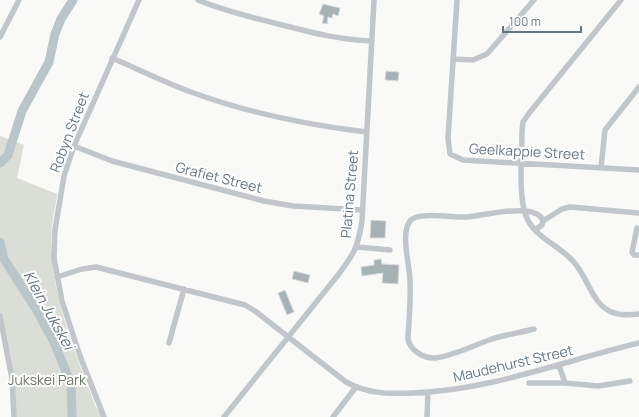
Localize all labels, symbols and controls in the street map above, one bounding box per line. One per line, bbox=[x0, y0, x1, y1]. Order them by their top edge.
scale bar bbox=[503, 8, 581, 34]
text: 100 m bbox=[509, 13, 541, 30]
street label: Robyn Street bbox=[45, 89, 93, 175]
street label: Geelkappie Street bbox=[468, 138, 586, 164]
street label: Platina Street bbox=[336, 149, 362, 239]
street label: Grafiet Street bbox=[174, 157, 265, 197]
water label: Klein Jukskei bbox=[19, 267, 81, 355]
street label: Maudehurst Street bbox=[451, 340, 575, 386]
park label: Jukskei Park bbox=[8, 370, 87, 389]

